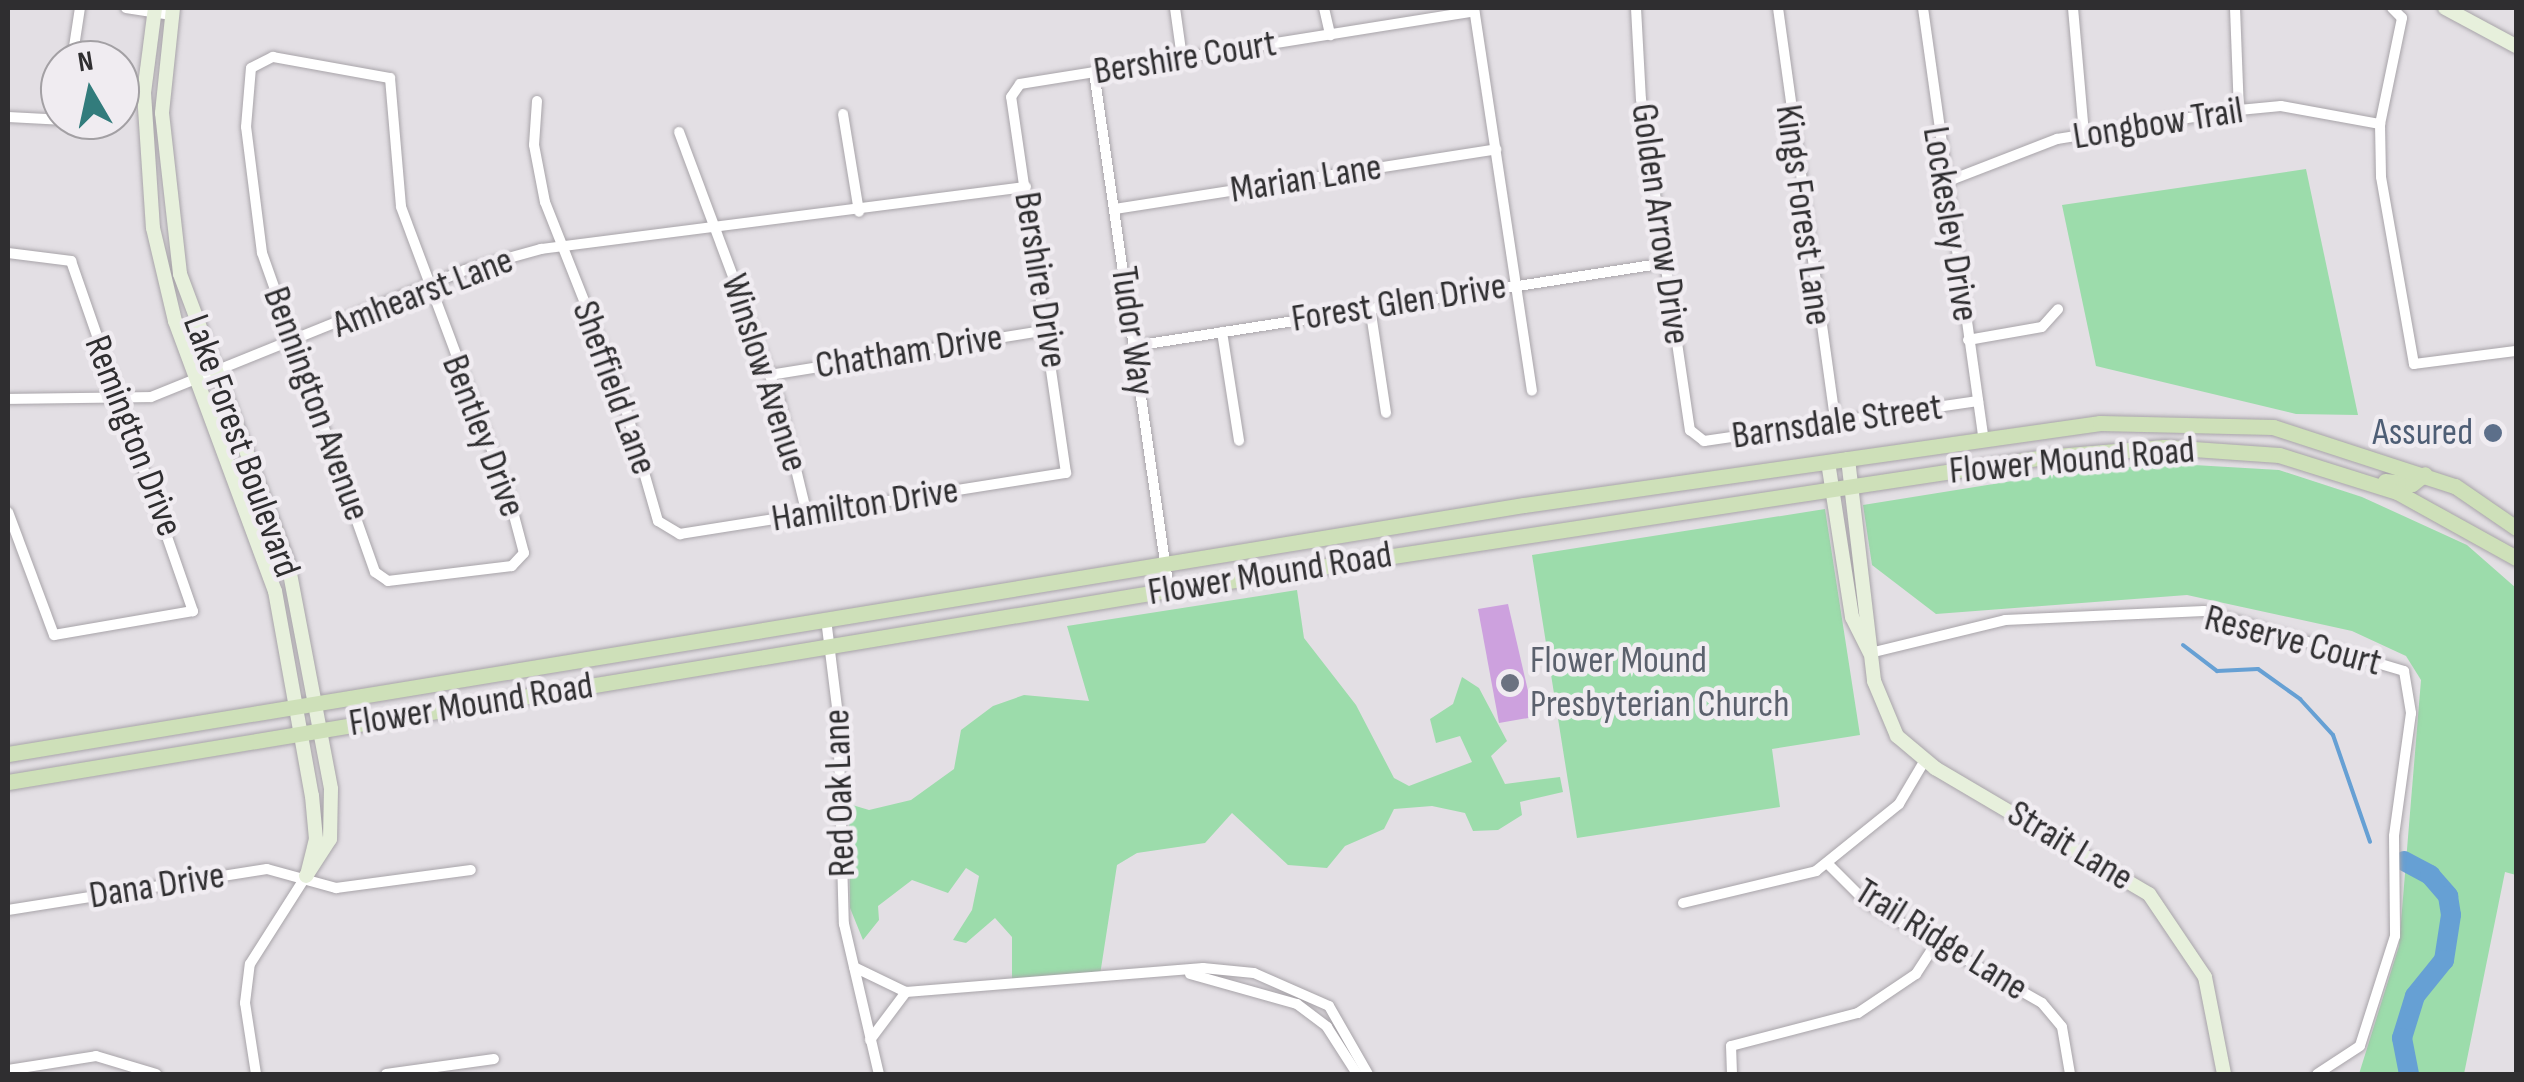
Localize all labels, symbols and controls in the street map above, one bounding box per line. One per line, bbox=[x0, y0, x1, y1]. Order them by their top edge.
street label: Bershire Court bbox=[1091, 21, 1279, 95]
north arrow bbox=[40, 40, 140, 140]
text: N bbox=[76, 44, 95, 79]
street label: Longbow Trail bbox=[2070, 88, 2246, 160]
street label: Golden Arrow Drive bbox=[1621, 101, 1699, 347]
street label: Kings Forest Lane bbox=[1765, 102, 1841, 328]
street label: Lockesley Drive bbox=[1912, 123, 1988, 325]
street label: Marian Lane bbox=[1227, 145, 1385, 213]
street label: Bershire Drive bbox=[1004, 189, 1076, 371]
street label: Amhearst Lane bbox=[326, 238, 520, 348]
street label: Tudor Way bbox=[1100, 264, 1164, 398]
street label: Forest Glen Drive bbox=[1289, 264, 1509, 342]
street label: Winslow Avenue bbox=[711, 269, 817, 477]
street label: Bennington Avenue bbox=[253, 281, 379, 527]
street label: Sheffield Lane bbox=[562, 295, 666, 481]
street label: Lake Forest Boulevard bbox=[172, 309, 310, 583]
street label: Chatham Drive bbox=[812, 315, 1006, 389]
street label: Remington Drive bbox=[74, 329, 192, 543]
street label: Bentley Drive bbox=[431, 349, 535, 523]
street label: Barnsdale Street bbox=[1729, 385, 1945, 459]
place label: Assured bbox=[2372, 410, 2473, 456]
marker: Assured bbox=[2482, 422, 2504, 444]
street label: Flower Mound Road bbox=[1947, 428, 2197, 494]
street label: Hamilton Drive bbox=[769, 468, 961, 542]
street label: Flower Mound Road bbox=[1145, 532, 1395, 616]
street label: Reserve Court bbox=[2200, 596, 2386, 686]
place label: Flower Mound Presbyterian Church bbox=[1530, 638, 1790, 728]
street label: Flower Mound Road bbox=[346, 663, 596, 747]
marker: Flower Mound Presbyterian Church bbox=[1499, 672, 1521, 694]
street label: Red Oak Lane bbox=[814, 708, 866, 878]
street label: Strait Lane bbox=[1999, 791, 2141, 901]
street label: Dana Drive bbox=[86, 853, 228, 919]
street label: Trail Ridge Lane bbox=[1846, 869, 2036, 1011]

